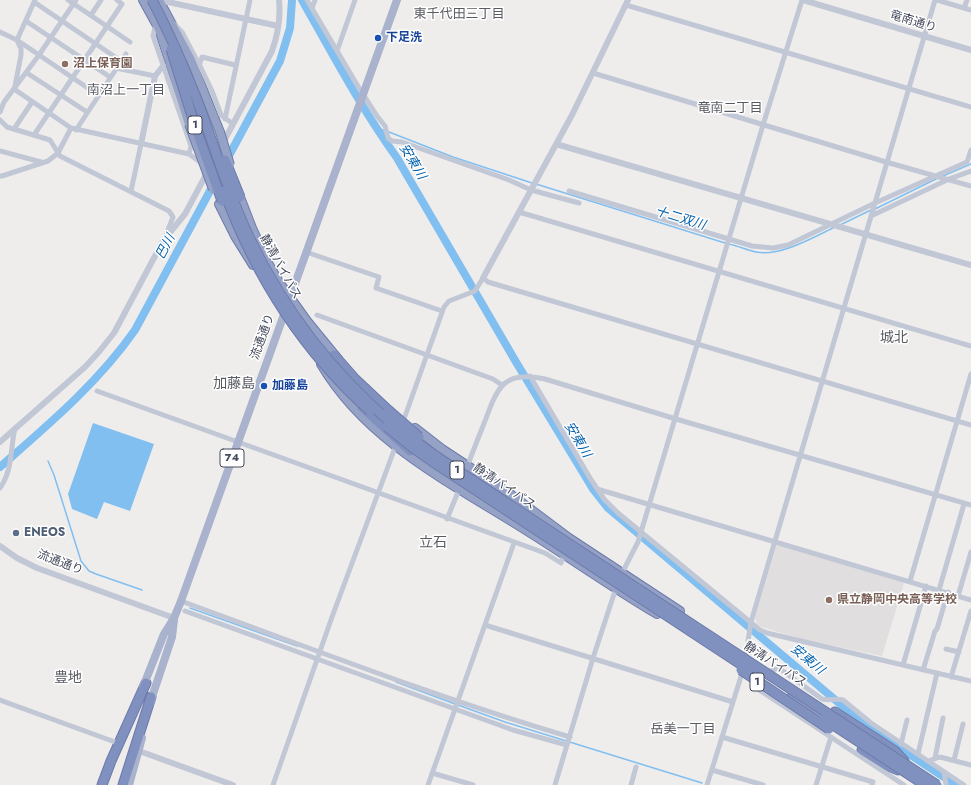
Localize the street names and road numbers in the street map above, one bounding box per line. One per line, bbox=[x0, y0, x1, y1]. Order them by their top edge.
street label: 竜南通り bbox=[888, 8, 938, 36]
road number: 1 bbox=[188, 116, 202, 134]
street label: 静清バイパス bbox=[256, 232, 304, 302]
street label: 流通通り bbox=[248, 312, 278, 362]
road number: 74 bbox=[220, 449, 244, 467]
road number: 1 bbox=[450, 461, 464, 479]
street label: 静清バイパス bbox=[470, 461, 538, 513]
street label: 流通通り bbox=[35, 548, 85, 578]
street label: 静清バイパス bbox=[741, 639, 809, 691]
road number: 1 bbox=[750, 673, 764, 691]

